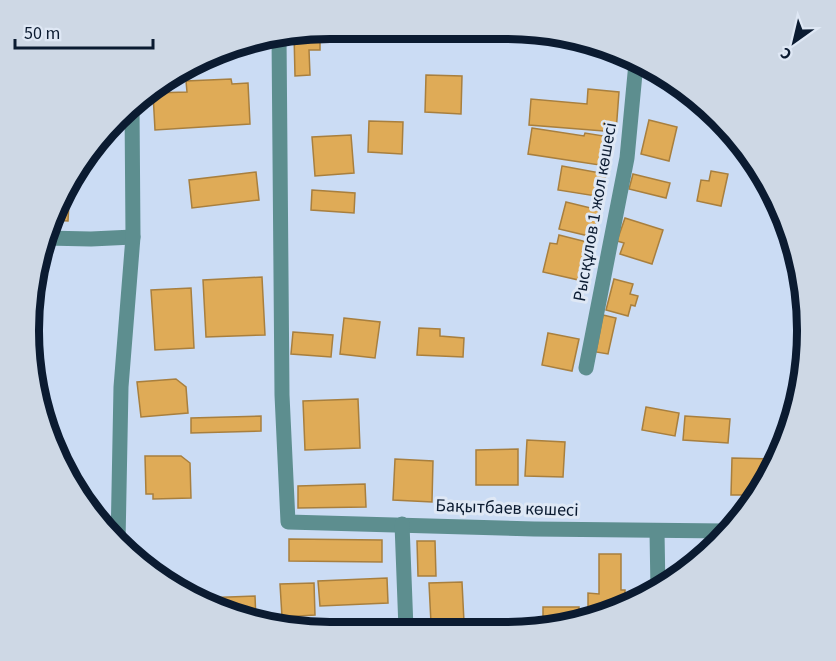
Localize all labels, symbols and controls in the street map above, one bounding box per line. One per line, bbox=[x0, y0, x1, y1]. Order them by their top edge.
scale bar bbox=[15, 12, 153, 50]
north arrow bbox=[764, 12, 824, 72]
text: 50 m bbox=[24, 21, 60, 46]
text: С bbox=[776, 42, 796, 65]
street label: Рысқұлов 1 жол көшесі bbox=[567, 120, 623, 304]
street label: Бақытбаев көшесі bbox=[435, 493, 579, 523]

